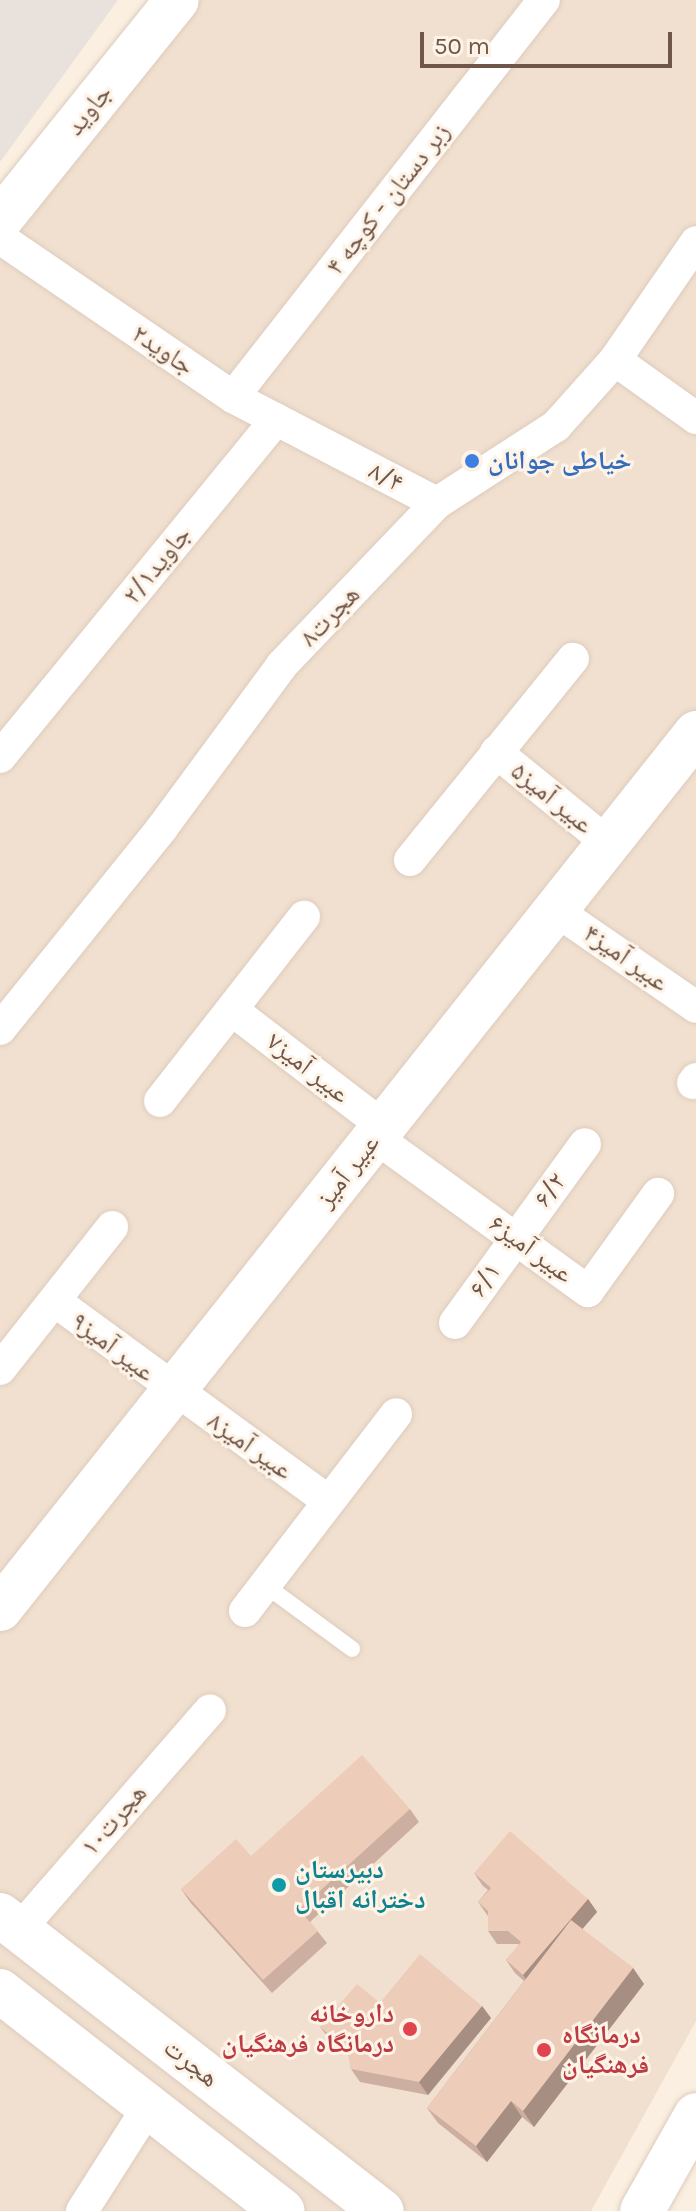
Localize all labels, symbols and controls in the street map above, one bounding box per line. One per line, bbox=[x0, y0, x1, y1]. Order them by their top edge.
scale bar bbox=[424, 16, 676, 66]
text: 50 m bbox=[434, 32, 490, 60]
street label: جاوید bbox=[59, 78, 119, 142]
street label: زبر دستان - کوچه ۴ bbox=[319, 117, 457, 281]
street label: ۲جاوید bbox=[126, 318, 200, 382]
place label: خیاطی جوانان bbox=[488, 445, 632, 477]
marker: خیاطی جوانان bbox=[463, 452, 481, 470]
street label: ۸/۴ bbox=[364, 455, 408, 499]
street label: ۲/۱جاوید bbox=[116, 520, 198, 610]
street label: هجرت۸ bbox=[294, 579, 366, 653]
street label: ۵عبیر آمیز bbox=[505, 756, 599, 840]
street label: ۴عبیر آمیز bbox=[578, 918, 674, 998]
street label: ۷عبیر آمیز bbox=[260, 1026, 356, 1110]
street label: عبیر آمیز bbox=[310, 1128, 386, 1214]
street label: ۶/۲ bbox=[527, 1167, 573, 1213]
street label: ۶عبیر آمیز bbox=[483, 1208, 579, 1290]
street label: ۶/۱ bbox=[462, 1257, 508, 1303]
street label: عبیر آمیز۹ bbox=[65, 1306, 161, 1388]
street label: ۸عبیر آمیز bbox=[202, 1406, 298, 1486]
street label: هجرت۱۰ bbox=[75, 1778, 153, 1862]
place label: دبیرستان دخترانه اقبال bbox=[295, 1854, 426, 1916]
marker: دبیرستان دخترانه اقبال bbox=[270, 1876, 288, 1894]
place label: داروخانه درمانگاه فرهنگیان bbox=[222, 1998, 394, 2060]
place label: درمانگاه فرهنگیان bbox=[562, 2019, 649, 2080]
marker: داروخانه درمانگاه فرهنگیان bbox=[401, 2020, 419, 2038]
street label: هجرت bbox=[157, 2032, 225, 2094]
marker: درمانگاه فرهنگیان bbox=[533, 2039, 555, 2061]

